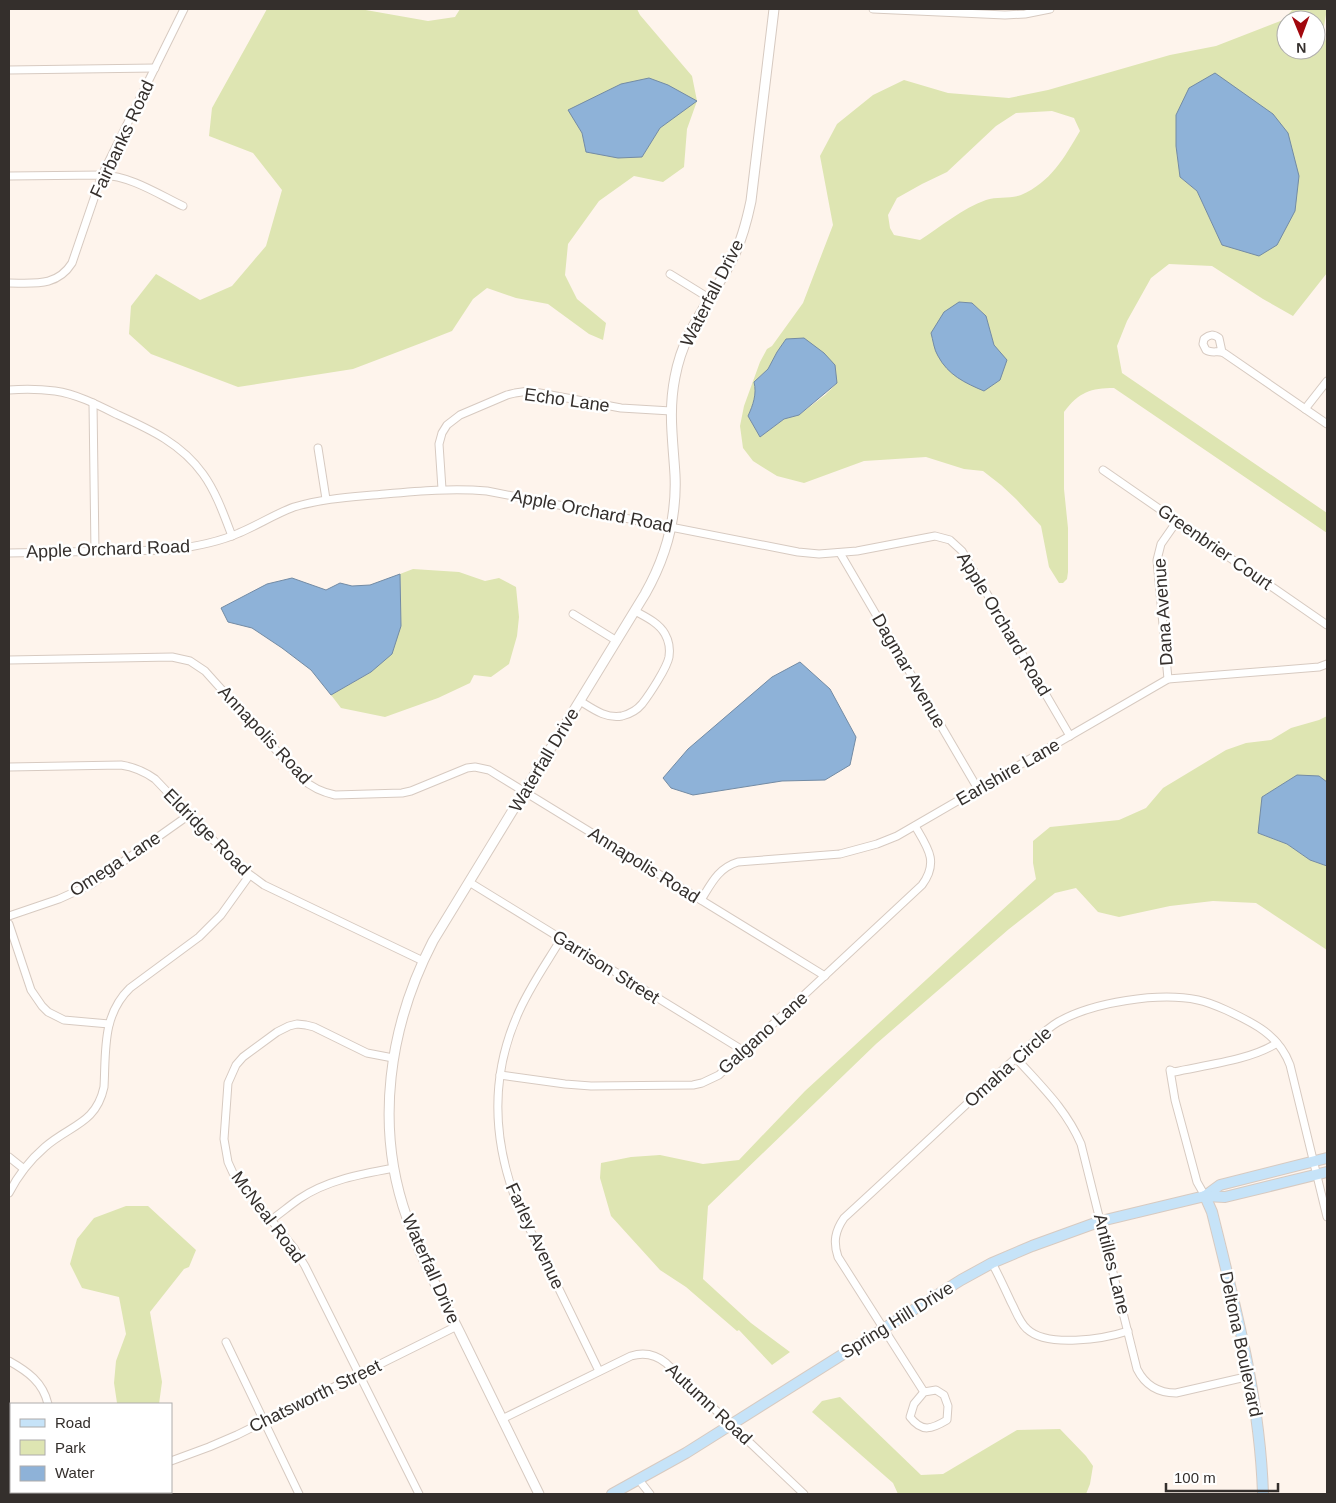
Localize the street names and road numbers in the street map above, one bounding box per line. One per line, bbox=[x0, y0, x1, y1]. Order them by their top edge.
street label: Fairbanks Road bbox=[86, 77, 158, 201]
street label: Waterfall Drive bbox=[676, 236, 748, 350]
street label: Echo Lane bbox=[523, 384, 611, 416]
street label: Apple Orchard Road bbox=[510, 486, 674, 536]
street label: Greenbrier Court bbox=[1154, 500, 1276, 594]
street label: Apple Orchard Road bbox=[26, 536, 190, 562]
street label: Apple Orchard Road bbox=[953, 549, 1055, 699]
street label: Dana Avenue bbox=[1149, 558, 1177, 666]
street label: Dagmar Avenue bbox=[868, 610, 950, 732]
street label: Annapolis Road bbox=[214, 682, 316, 788]
street label: Waterfall Drive bbox=[505, 705, 583, 815]
street label: Earlshire Lane bbox=[953, 734, 1063, 810]
street label: Eldridge Road bbox=[160, 785, 254, 879]
street label: Annapolis Road bbox=[585, 823, 703, 907]
street label: Omega Lane bbox=[66, 827, 164, 901]
street label: Garrison Street bbox=[549, 926, 663, 1008]
street label: Galgano Lane bbox=[714, 988, 812, 1078]
street label: Omaha Circle bbox=[960, 1023, 1056, 1111]
street label: McNeal Road bbox=[227, 1167, 309, 1267]
street label: Farley Avenue bbox=[502, 1180, 568, 1292]
street label: Waterfall Drive bbox=[398, 1211, 464, 1327]
street label: Antilles Lane bbox=[1090, 1212, 1134, 1316]
street label: Deltona Boulevard bbox=[1216, 1269, 1266, 1419]
street label: Spring Hill Drive bbox=[837, 1277, 957, 1363]
street label: Chatsworth Street bbox=[246, 1355, 384, 1437]
street label: Autumn Road bbox=[662, 1359, 756, 1449]

